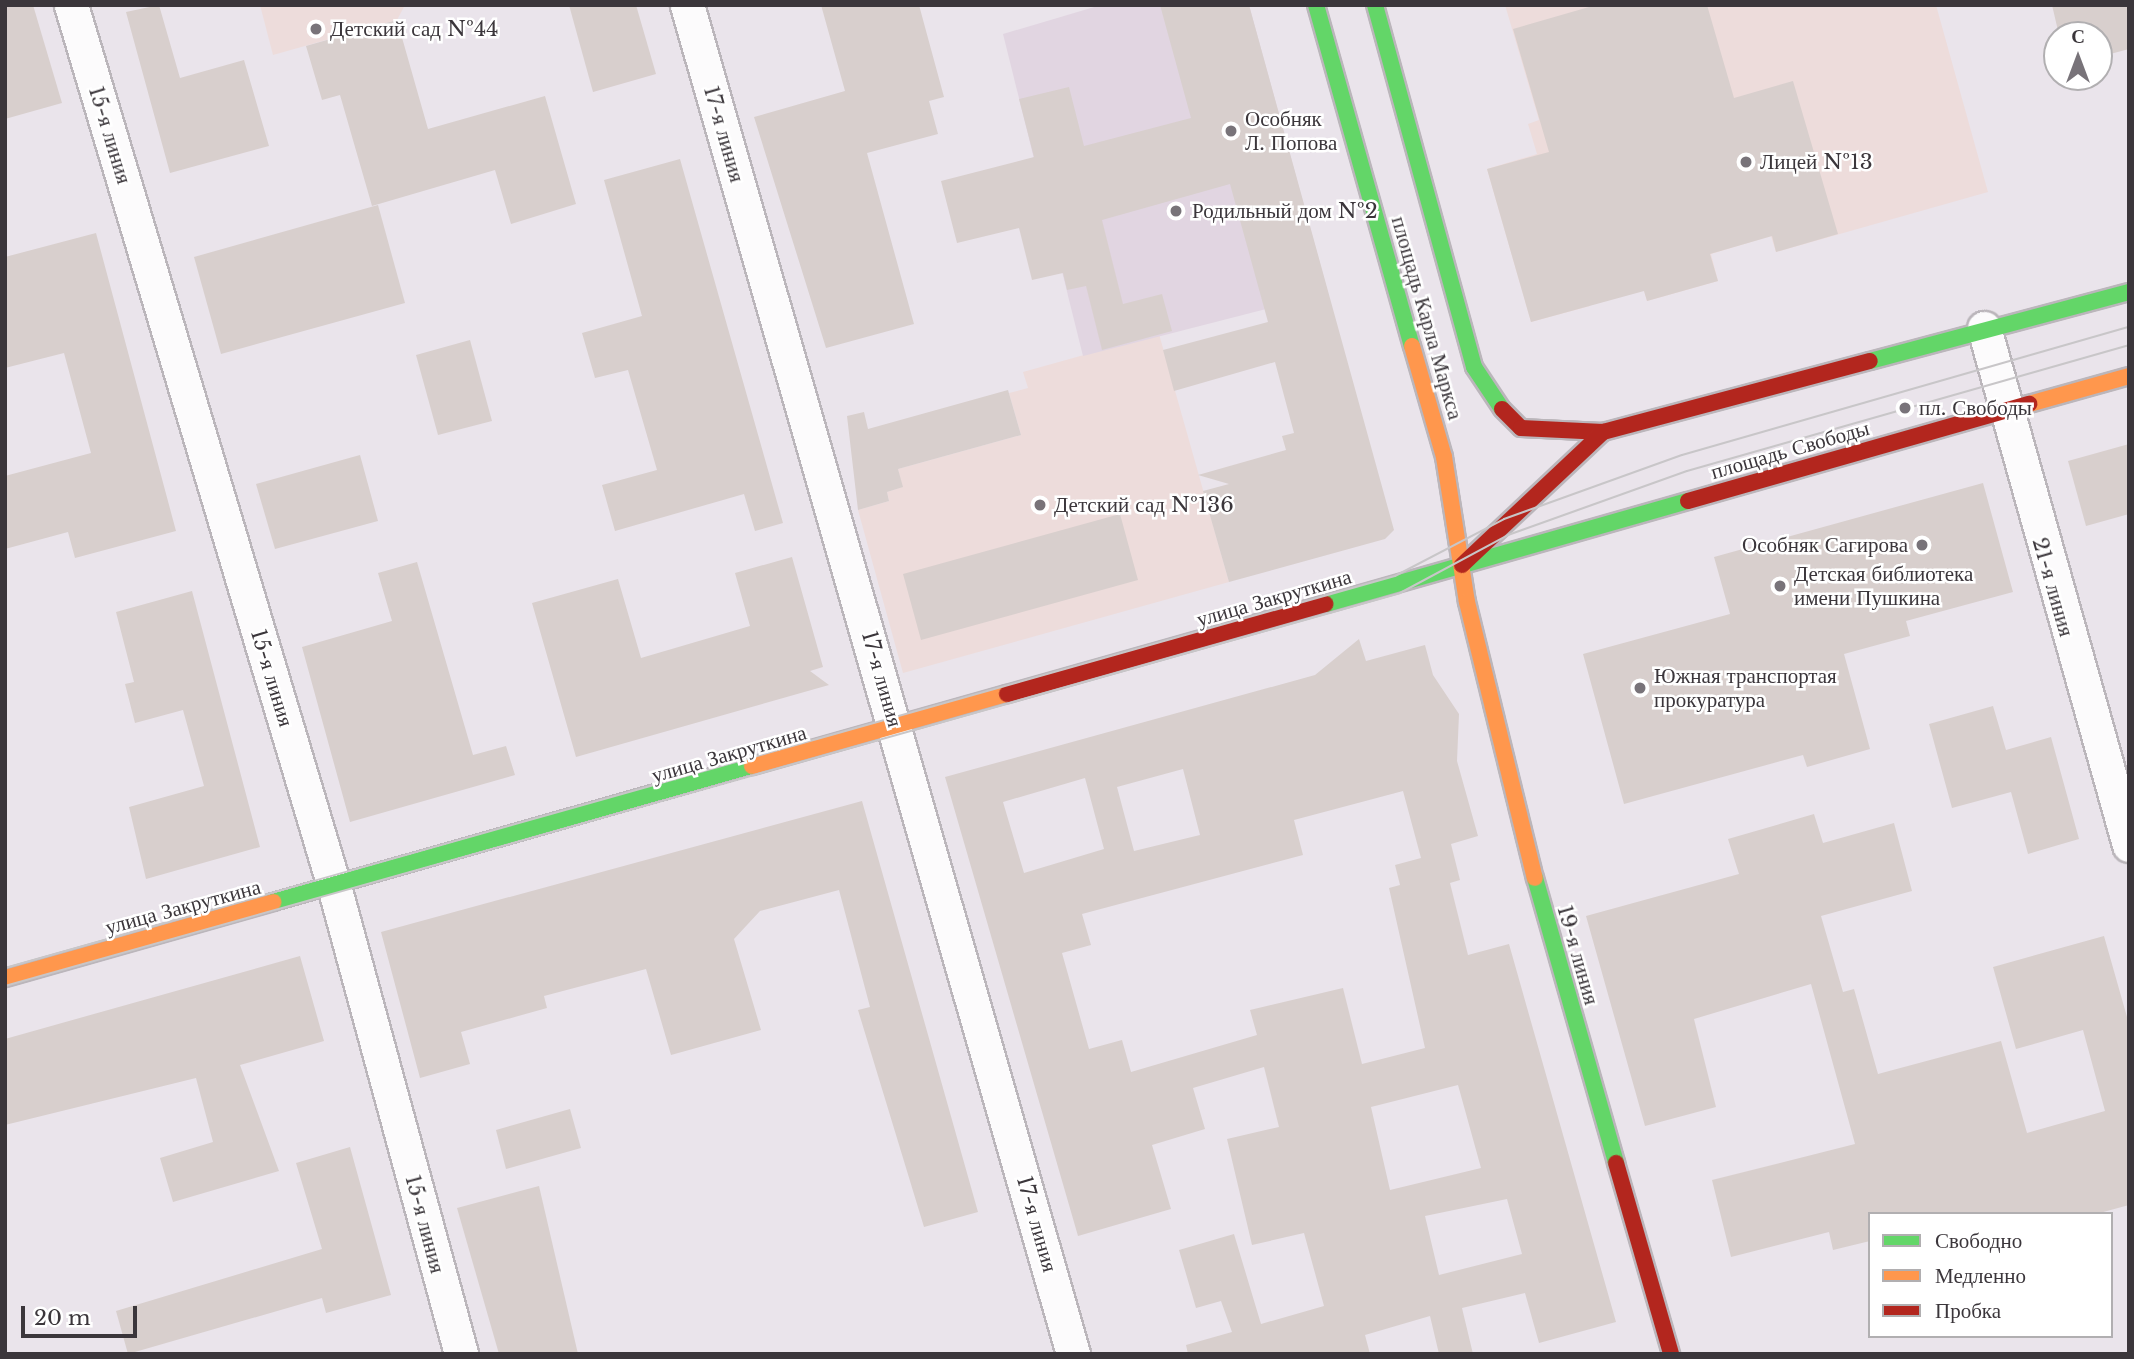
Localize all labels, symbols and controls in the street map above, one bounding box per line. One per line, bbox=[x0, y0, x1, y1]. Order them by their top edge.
place label: Детский сад №44 bbox=[330, 16, 499, 42]
marker: Детский сад №44 bbox=[308, 21, 324, 37]
north arrow bbox=[2043, 21, 2113, 91]
text: С bbox=[2071, 25, 2085, 48]
street label: 15-я линия bbox=[83, 83, 137, 187]
street label: 17-я линия bbox=[698, 83, 750, 185]
place label: Особняк Л. Попова bbox=[1245, 106, 1337, 156]
marker: Особняк Л. Попова bbox=[1223, 123, 1239, 139]
place label: Лицей №13 bbox=[1760, 149, 1873, 175]
marker: Лицей №13 bbox=[1738, 154, 1754, 170]
place label: Родильный дом №2 bbox=[1192, 198, 1378, 224]
marker: Родильный дом №2 bbox=[1166, 201, 1186, 221]
street label: площадь Карла Маркса bbox=[1386, 214, 1468, 422]
place label: пл. Свободы bbox=[1919, 395, 2032, 421]
marker: пл. Свободы bbox=[1897, 400, 1913, 416]
street label: площадь Свободы bbox=[1708, 415, 1872, 485]
place label: Детский сад №136 bbox=[1054, 492, 1234, 518]
marker: Детский сад №136 bbox=[1032, 497, 1048, 513]
place label: Особняк Сагирова bbox=[1742, 532, 1908, 558]
street label: 21-я линия bbox=[2027, 535, 2079, 639]
marker: Особняк Сагирова bbox=[1914, 537, 1930, 553]
place label: Детская библиотека имени Пушкина bbox=[1794, 561, 1973, 611]
street label: улица Закруткина bbox=[1194, 564, 1354, 632]
marker: Детская библиотека имени Пушкина bbox=[1772, 578, 1788, 594]
street label: 15-я линия bbox=[245, 626, 299, 730]
street label: 17-я линия bbox=[856, 628, 908, 730]
place label: Южная транспортая прокуратура bbox=[1654, 663, 1837, 713]
marker: Южная транспортая прокуратура bbox=[1632, 680, 1648, 696]
street label: улица Закруткина bbox=[649, 720, 809, 788]
street label: улица Закруткина bbox=[103, 874, 263, 940]
street label: 19-я линия bbox=[1552, 902, 1604, 1008]
street label: 15-я линия bbox=[400, 1172, 450, 1276]
street label: 17-я линия bbox=[1011, 1173, 1063, 1275]
legend bbox=[1868, 1212, 2113, 1338]
text: Свободно bbox=[1935, 1228, 2022, 1254]
text: Медленно bbox=[1935, 1263, 2026, 1289]
scale bar bbox=[24, 1292, 140, 1336]
text: Пробка bbox=[1935, 1298, 2001, 1324]
text: 20 m bbox=[34, 1305, 91, 1331]

